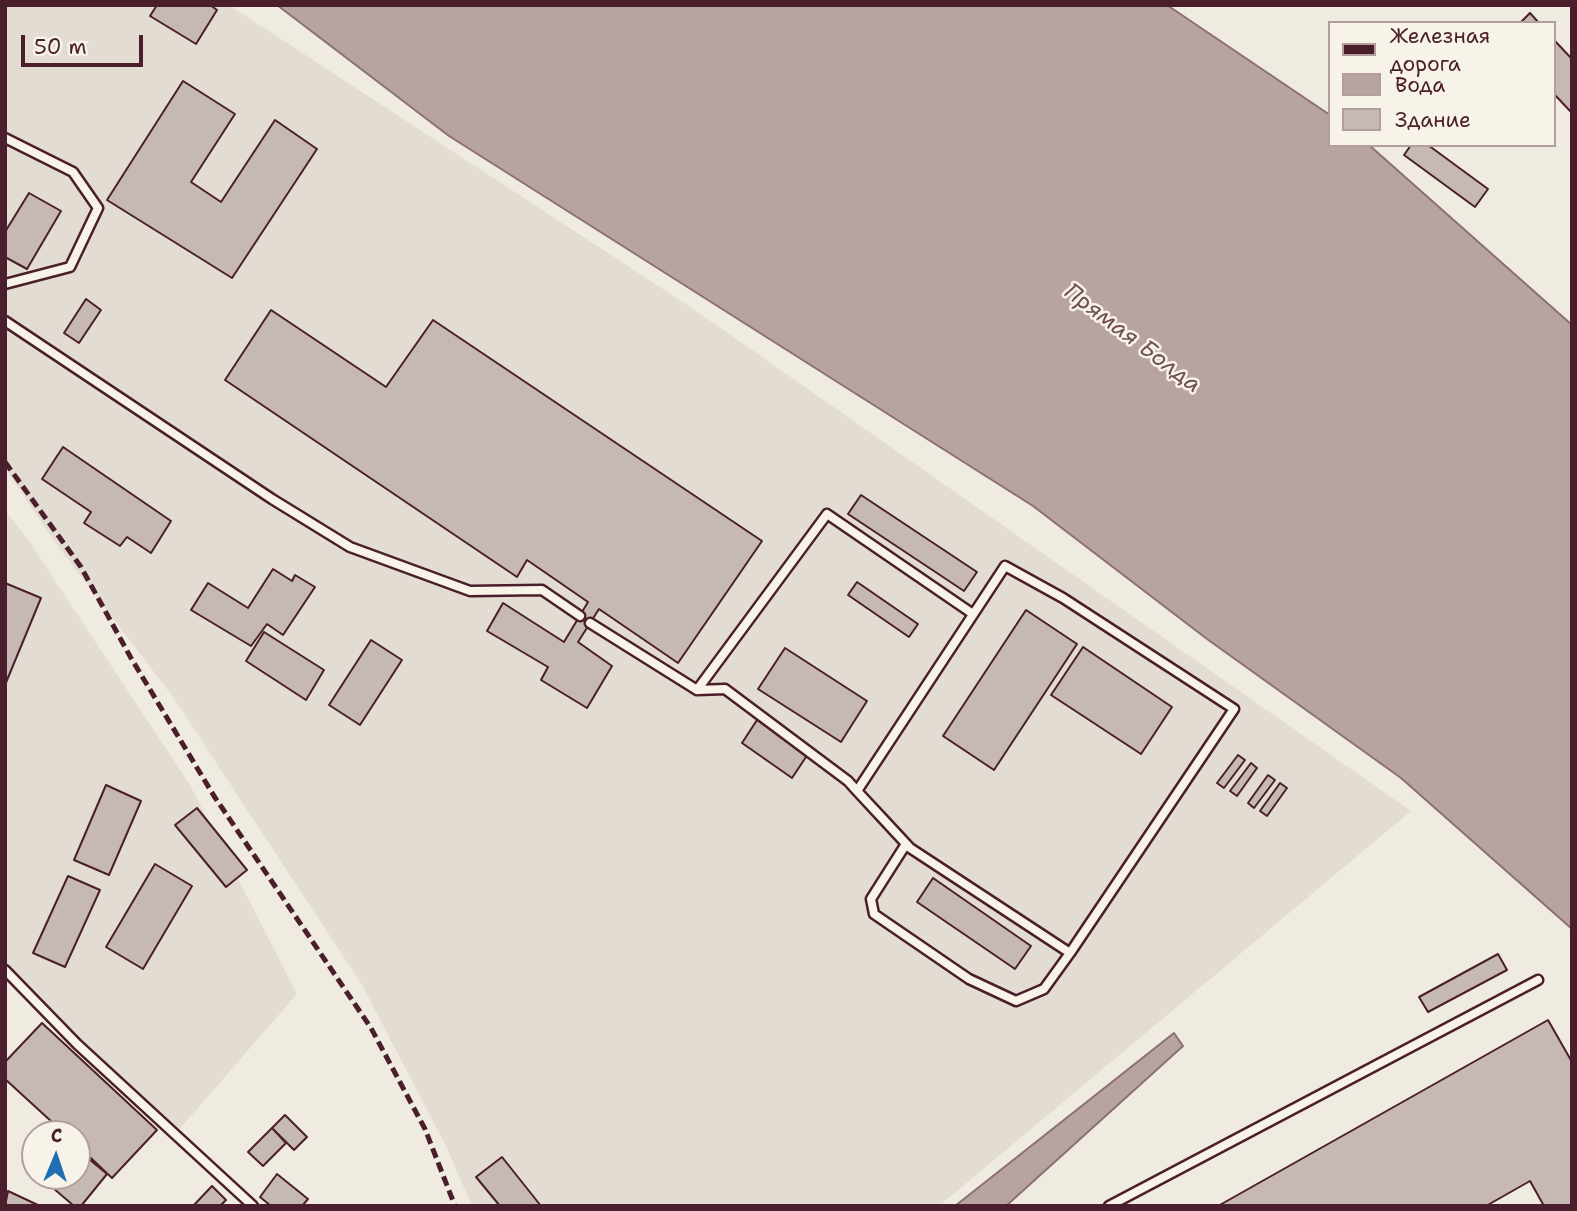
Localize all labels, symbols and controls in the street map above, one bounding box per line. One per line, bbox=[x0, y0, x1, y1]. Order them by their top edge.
scale bar bbox=[24, 21, 147, 65]
legend bbox=[1328, 21, 1556, 147]
text: Железная дорога bbox=[1390, 22, 1490, 78]
text: 50 m bbox=[34, 33, 87, 61]
text: Вода bbox=[1395, 71, 1445, 99]
text: Здание bbox=[1395, 106, 1471, 134]
water label: Прямая Болда bbox=[1058, 279, 1206, 399]
north arrow bbox=[21, 1120, 91, 1190]
text: С bbox=[50, 1123, 63, 1148]

